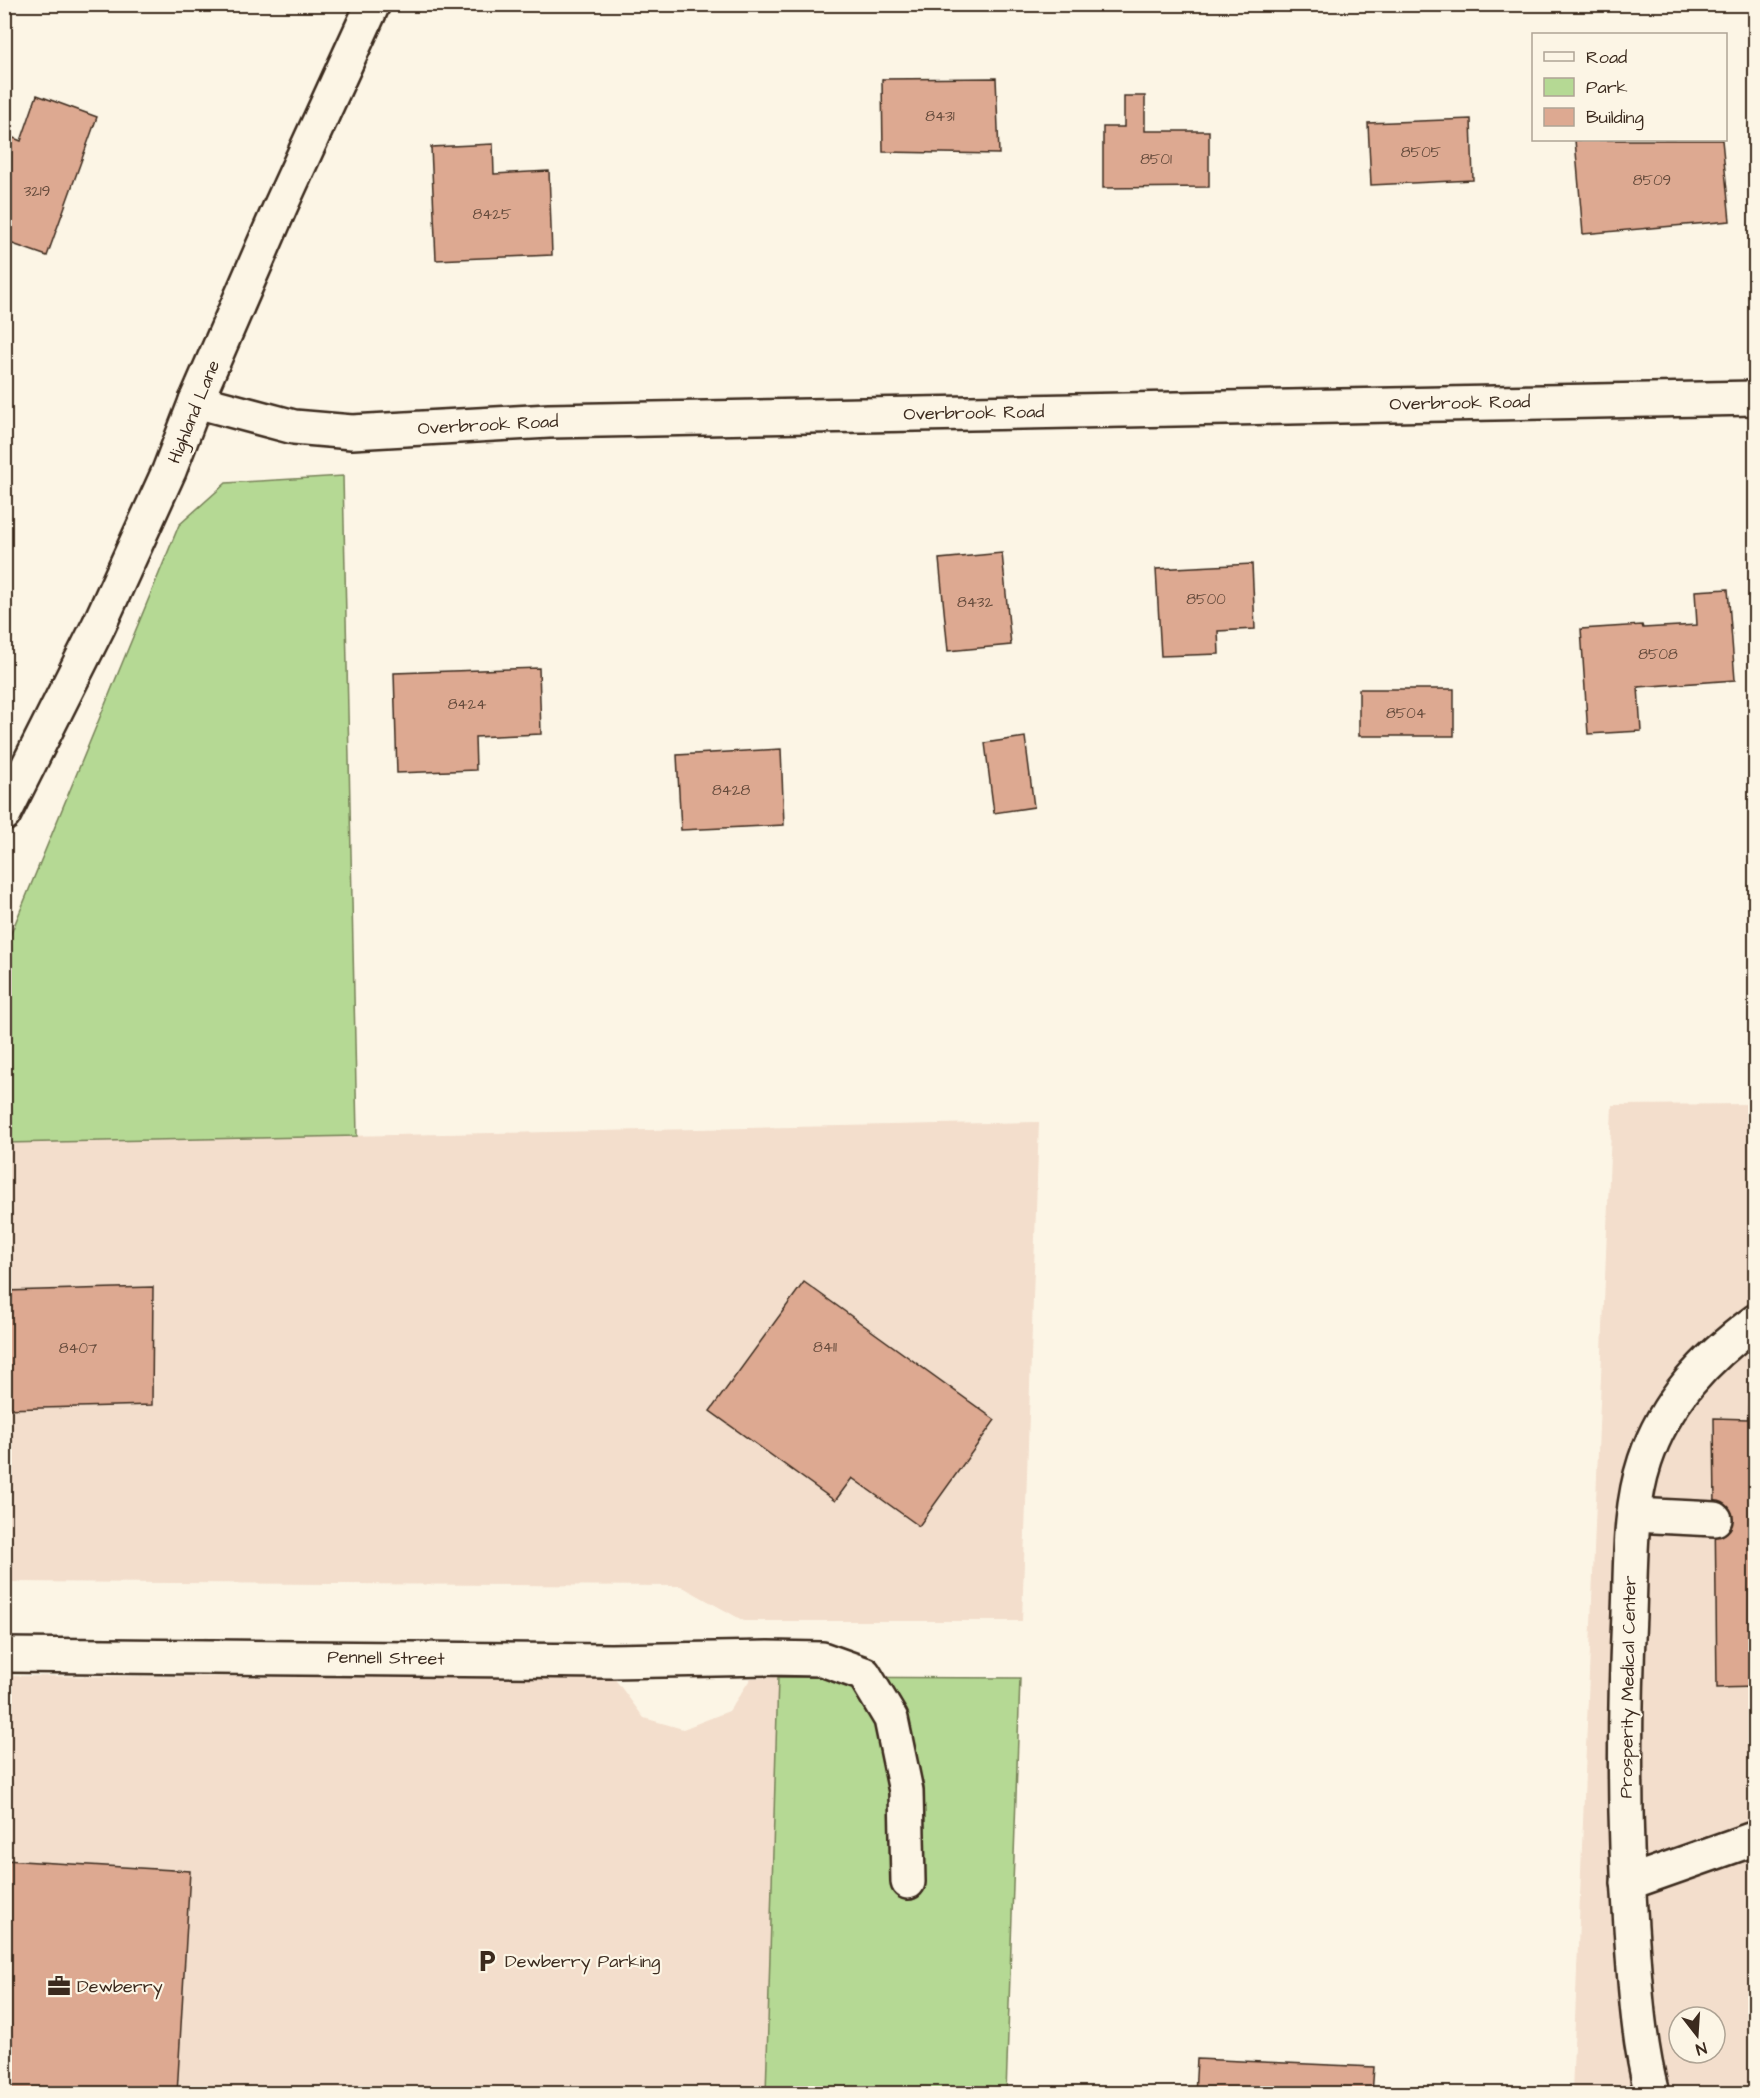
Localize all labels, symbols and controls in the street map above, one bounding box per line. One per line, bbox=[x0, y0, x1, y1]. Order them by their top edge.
legend bbox=[1532, 33, 1727, 141]
text: Road bbox=[1586, 45, 1627, 70]
text: Park bbox=[1586, 75, 1628, 100]
text: Building bbox=[1586, 105, 1644, 131]
house number: 8431 bbox=[925, 106, 955, 127]
house number: 8505 bbox=[1401, 142, 1442, 163]
house number: 8501 bbox=[1140, 149, 1172, 170]
house number: 8509 bbox=[1633, 170, 1671, 191]
house number: 3219 bbox=[24, 181, 50, 202]
house number: 8425 bbox=[472, 204, 512, 225]
street label: Highland Lane bbox=[162, 356, 227, 468]
street label: Overbrook Road bbox=[1389, 389, 1531, 417]
street label: Overbrook Road bbox=[903, 399, 1045, 427]
street label: Overbrook Road bbox=[417, 409, 559, 441]
house number: 8500 bbox=[1186, 589, 1226, 610]
house number: 8432 bbox=[957, 592, 993, 613]
house number: 8508 bbox=[1638, 644, 1678, 665]
house number: 8424 bbox=[448, 694, 486, 715]
house number: 8504 bbox=[1386, 703, 1426, 724]
house number: 8428 bbox=[712, 780, 750, 801]
house number: 8411 bbox=[813, 1337, 837, 1358]
house number: 8407 bbox=[59, 1338, 97, 1359]
street label: Prosperity Medical Center bbox=[1614, 1575, 1643, 1799]
street label: Pennell Street bbox=[327, 1644, 446, 1672]
parking icon: Dewberry Parking bbox=[474, 1948, 500, 1974]
place label: Dewberry Parking bbox=[505, 1949, 660, 1975]
office icon: Dewberry bbox=[46, 1973, 72, 1999]
place label: Dewberry bbox=[77, 1974, 163, 2000]
north arrow bbox=[1667, 2005, 1727, 2065]
text: N bbox=[1693, 2036, 1709, 2060]

